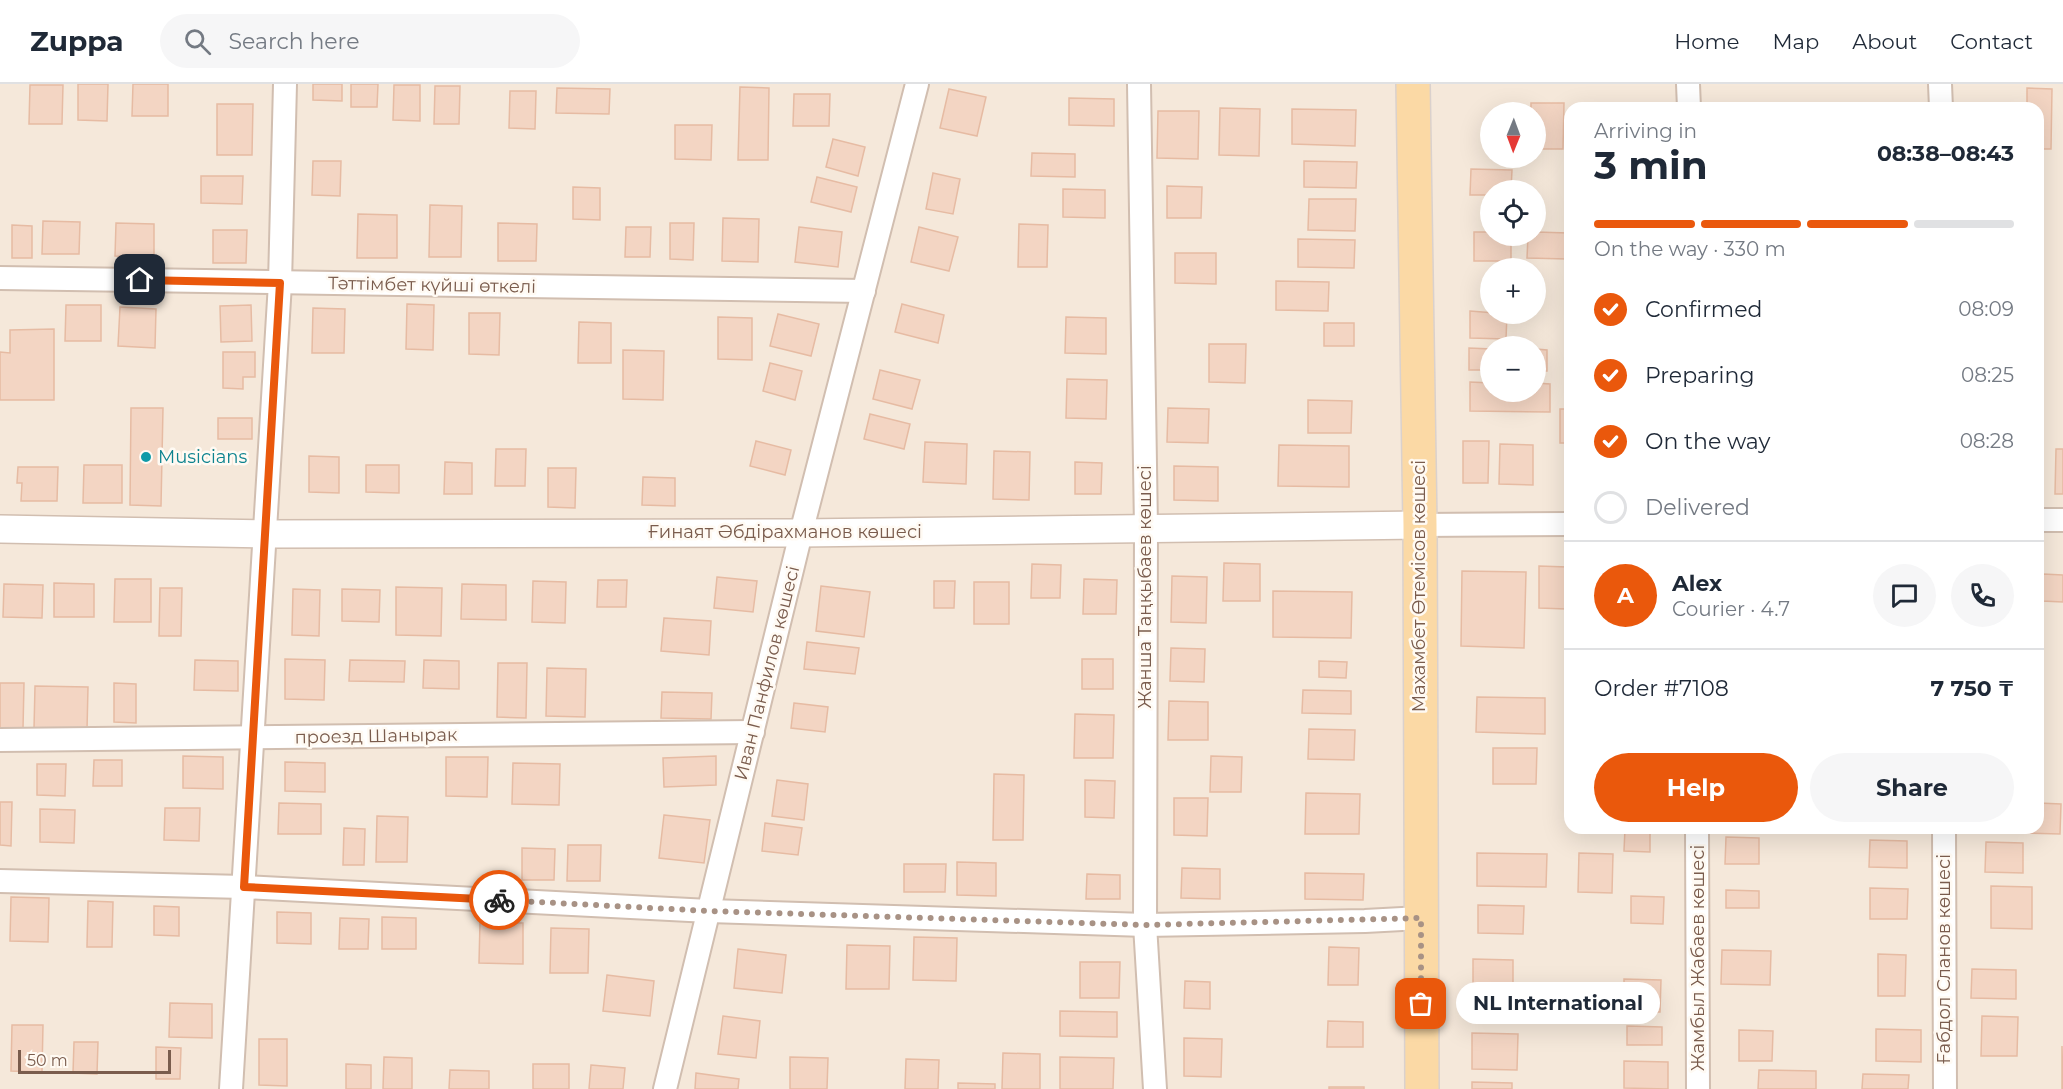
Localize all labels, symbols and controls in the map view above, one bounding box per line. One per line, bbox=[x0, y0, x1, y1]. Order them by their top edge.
search box bbox=[160, 14, 580, 68]
text: Zuppa bbox=[30, 24, 124, 58]
icon: search bbox=[181, 25, 214, 58]
text: Search here bbox=[229, 28, 359, 55]
text: Home bbox=[1674, 29, 1739, 54]
text: Map bbox=[1772, 29, 1819, 54]
text: About bbox=[1852, 29, 1917, 54]
text: Contact bbox=[1950, 29, 2033, 54]
north arrow bbox=[1480, 102, 1546, 168]
map controls bbox=[1480, 102, 1546, 402]
text: Arriving in bbox=[1594, 119, 1697, 143]
text: 08:38–08:43 bbox=[1877, 140, 2014, 167]
text: 3 min bbox=[1594, 141, 1708, 189]
button: locate bbox=[1480, 180, 1546, 246]
text: On the way · 330 m bbox=[1594, 237, 1786, 261]
pin bbox=[114, 254, 165, 305]
button: + bbox=[1480, 258, 1546, 324]
icon: home bbox=[123, 263, 156, 296]
street label: Тәттімбет күйші өткелі bbox=[328, 272, 536, 298]
icon: check bbox=[1594, 293, 1627, 326]
text: Confirmed bbox=[1645, 296, 1762, 323]
text: 08:09 bbox=[1958, 297, 2014, 321]
button: − bbox=[1480, 336, 1546, 402]
icon: check bbox=[1594, 359, 1627, 392]
text: Preparing bbox=[1645, 362, 1754, 389]
text: 08:25 bbox=[1961, 363, 2014, 387]
icon: check bbox=[1594, 425, 1627, 458]
text: On the way bbox=[1645, 428, 1770, 455]
text: 08:28 bbox=[1960, 429, 2014, 453]
place label: Musicians bbox=[158, 446, 248, 468]
marker: Musicians bbox=[139, 450, 153, 464]
street label: Махамбет Өтемісов көшесі bbox=[1408, 460, 1430, 712]
street label: Жанша Таңқыбаев көшесі bbox=[1134, 465, 1156, 709]
text: Delivered bbox=[1645, 494, 1750, 521]
street label: Ғинаят Әбдірахманов көшесі bbox=[648, 521, 922, 543]
street label: Иван Панфилов көшесі bbox=[730, 564, 804, 782]
button: chat bbox=[1873, 564, 1936, 627]
button: phone bbox=[1951, 564, 2014, 627]
text: Alex bbox=[1672, 570, 1722, 597]
text: A bbox=[1617, 582, 1634, 609]
text: Courier · 4.7 bbox=[1672, 597, 1790, 621]
text: Order #7108 bbox=[1594, 675, 1729, 702]
text: 7 750 ₸ bbox=[1931, 675, 2014, 702]
street label: проезд Шанырак bbox=[294, 724, 458, 748]
button: Help bbox=[1594, 753, 1798, 822]
button: Share bbox=[1810, 753, 2014, 822]
street label: Жамбыл Жабаев көшесі bbox=[1687, 845, 1709, 1071]
street label: Ғабдол Сланов көшесі bbox=[1933, 854, 1955, 1064]
courier bbox=[469, 870, 529, 930]
icon: bike bbox=[483, 884, 516, 917]
pin bbox=[1395, 978, 1446, 1029]
callout: NL International bbox=[1457, 983, 1661, 1025]
icon: bag bbox=[1404, 987, 1437, 1020]
text: NL International bbox=[1473, 991, 1643, 1015]
scale bar bbox=[18, 1047, 171, 1074]
text: 50 m bbox=[27, 1051, 68, 1070]

